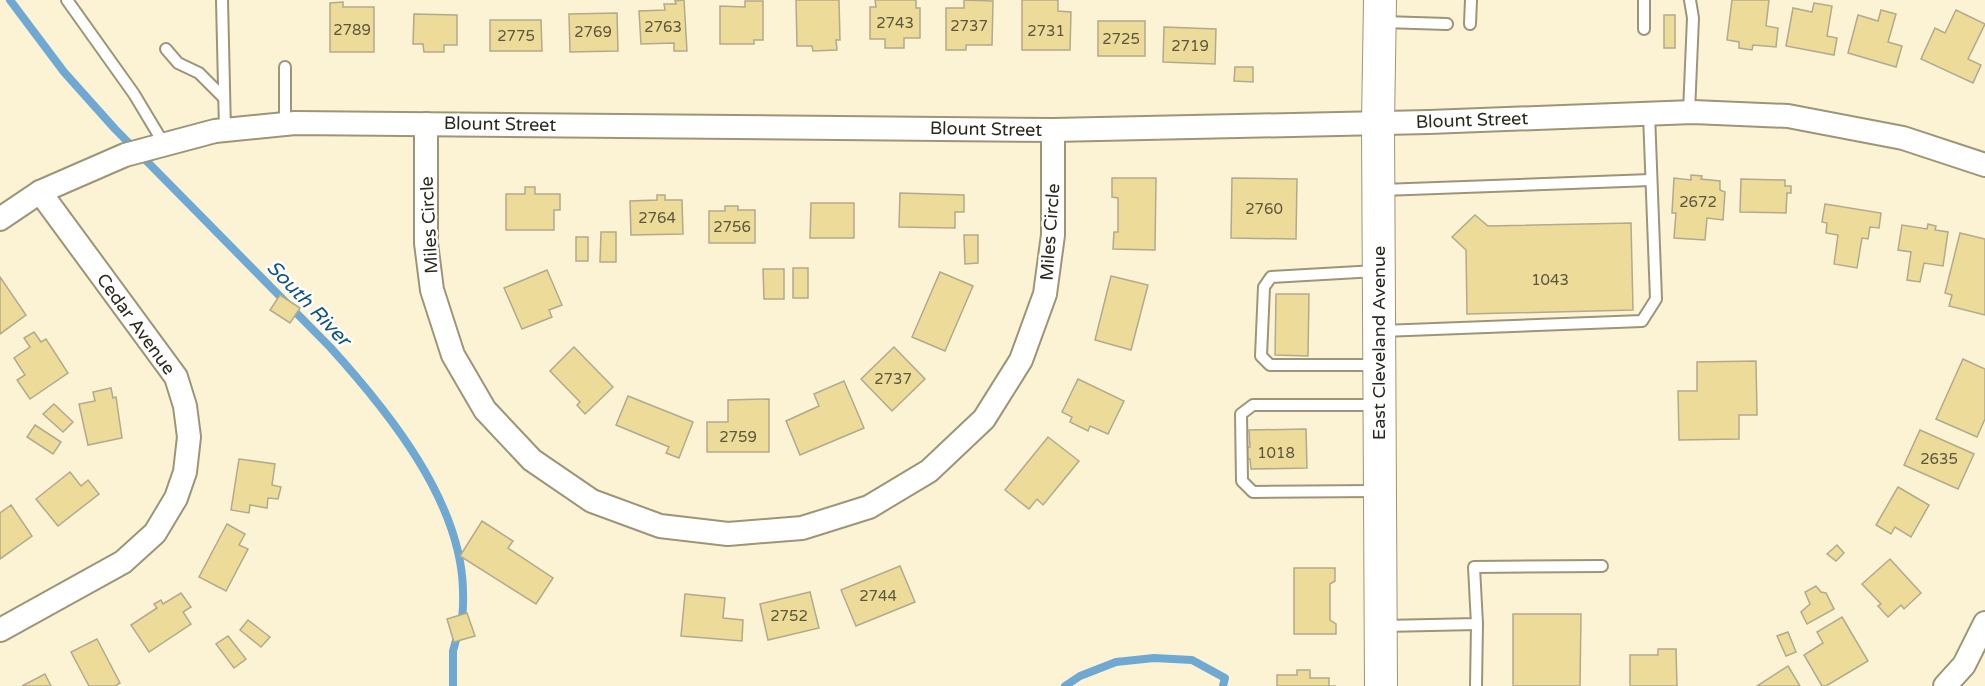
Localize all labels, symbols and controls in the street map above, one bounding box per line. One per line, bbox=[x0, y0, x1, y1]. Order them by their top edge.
house number: 2743 bbox=[876, 14, 914, 32]
house number: 2737 bbox=[950, 17, 988, 35]
house number: 2763 bbox=[644, 18, 682, 36]
house number: 2789 bbox=[333, 21, 371, 39]
house number: 2731 bbox=[1027, 22, 1065, 40]
house number: 2769 bbox=[574, 23, 612, 41]
house number: 2775 bbox=[497, 27, 535, 45]
house number: 2725 bbox=[1102, 30, 1140, 48]
house number: 2719 bbox=[1171, 37, 1209, 55]
street label: Blount Street bbox=[1415, 107, 1529, 133]
street label: Blount Street bbox=[444, 112, 557, 136]
street label: Blount Street bbox=[930, 117, 1043, 141]
street label: Miles Circle bbox=[415, 176, 443, 274]
street label: Miles Circle bbox=[1036, 183, 1064, 281]
house number: 2672 bbox=[1679, 193, 1717, 211]
house number: 2760 bbox=[1245, 200, 1283, 218]
house number: 2764 bbox=[638, 209, 676, 227]
house number: 2756 bbox=[713, 218, 751, 236]
street label: East Cleveland Avenue bbox=[1368, 246, 1390, 440]
water label: South River bbox=[261, 256, 357, 353]
street label: Cedar Avenue bbox=[92, 269, 180, 379]
house number: 1043 bbox=[1531, 271, 1569, 289]
house number: 2737 bbox=[874, 370, 912, 388]
house number: 2759 bbox=[719, 428, 757, 446]
house number: 1018 bbox=[1257, 444, 1295, 462]
house number: 2635 bbox=[1920, 450, 1958, 468]
house number: 2744 bbox=[859, 587, 897, 605]
house number: 2752 bbox=[770, 607, 808, 625]

